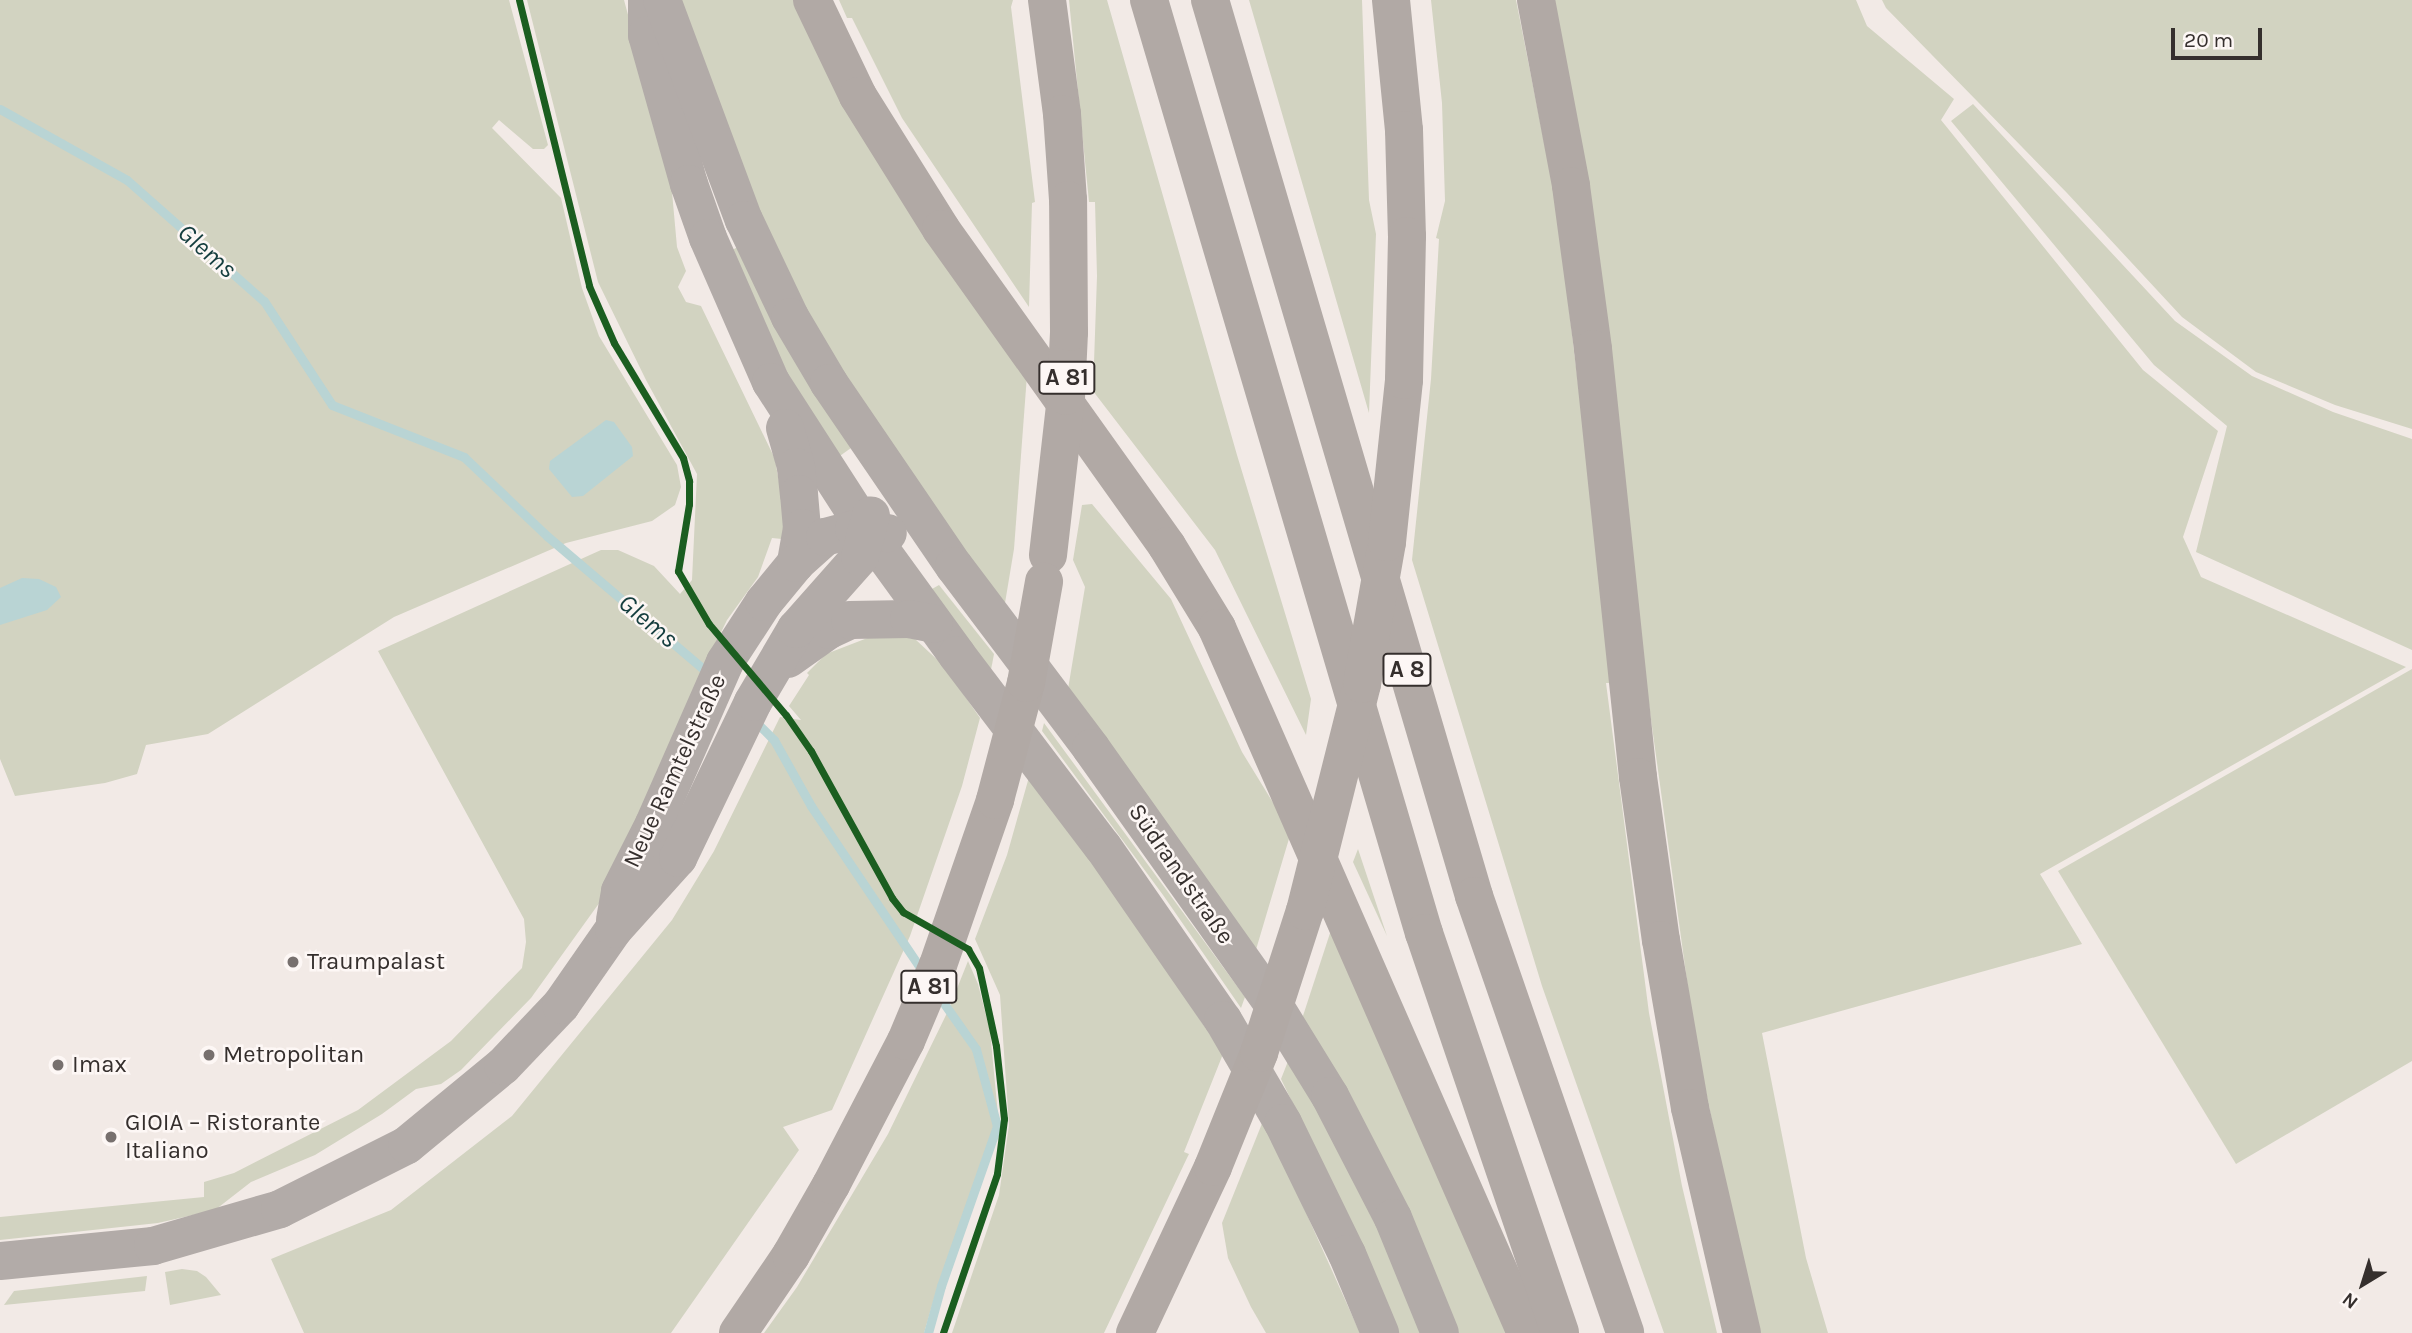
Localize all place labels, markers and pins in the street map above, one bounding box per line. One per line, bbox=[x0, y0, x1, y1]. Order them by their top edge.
place label: Traumpalast bbox=[307, 948, 445, 976]
marker: Traumpalast bbox=[285, 954, 301, 970]
place label: Metropolitan bbox=[223, 1041, 364, 1069]
marker: Metropolitan bbox=[201, 1047, 217, 1063]
place label: Imax bbox=[72, 1051, 127, 1079]
marker: Imax bbox=[50, 1057, 66, 1073]
place label: GIOIA – Ristorante Italiano bbox=[125, 1109, 320, 1165]
marker: GIOIA – Ristorante Italiano bbox=[103, 1129, 119, 1145]

